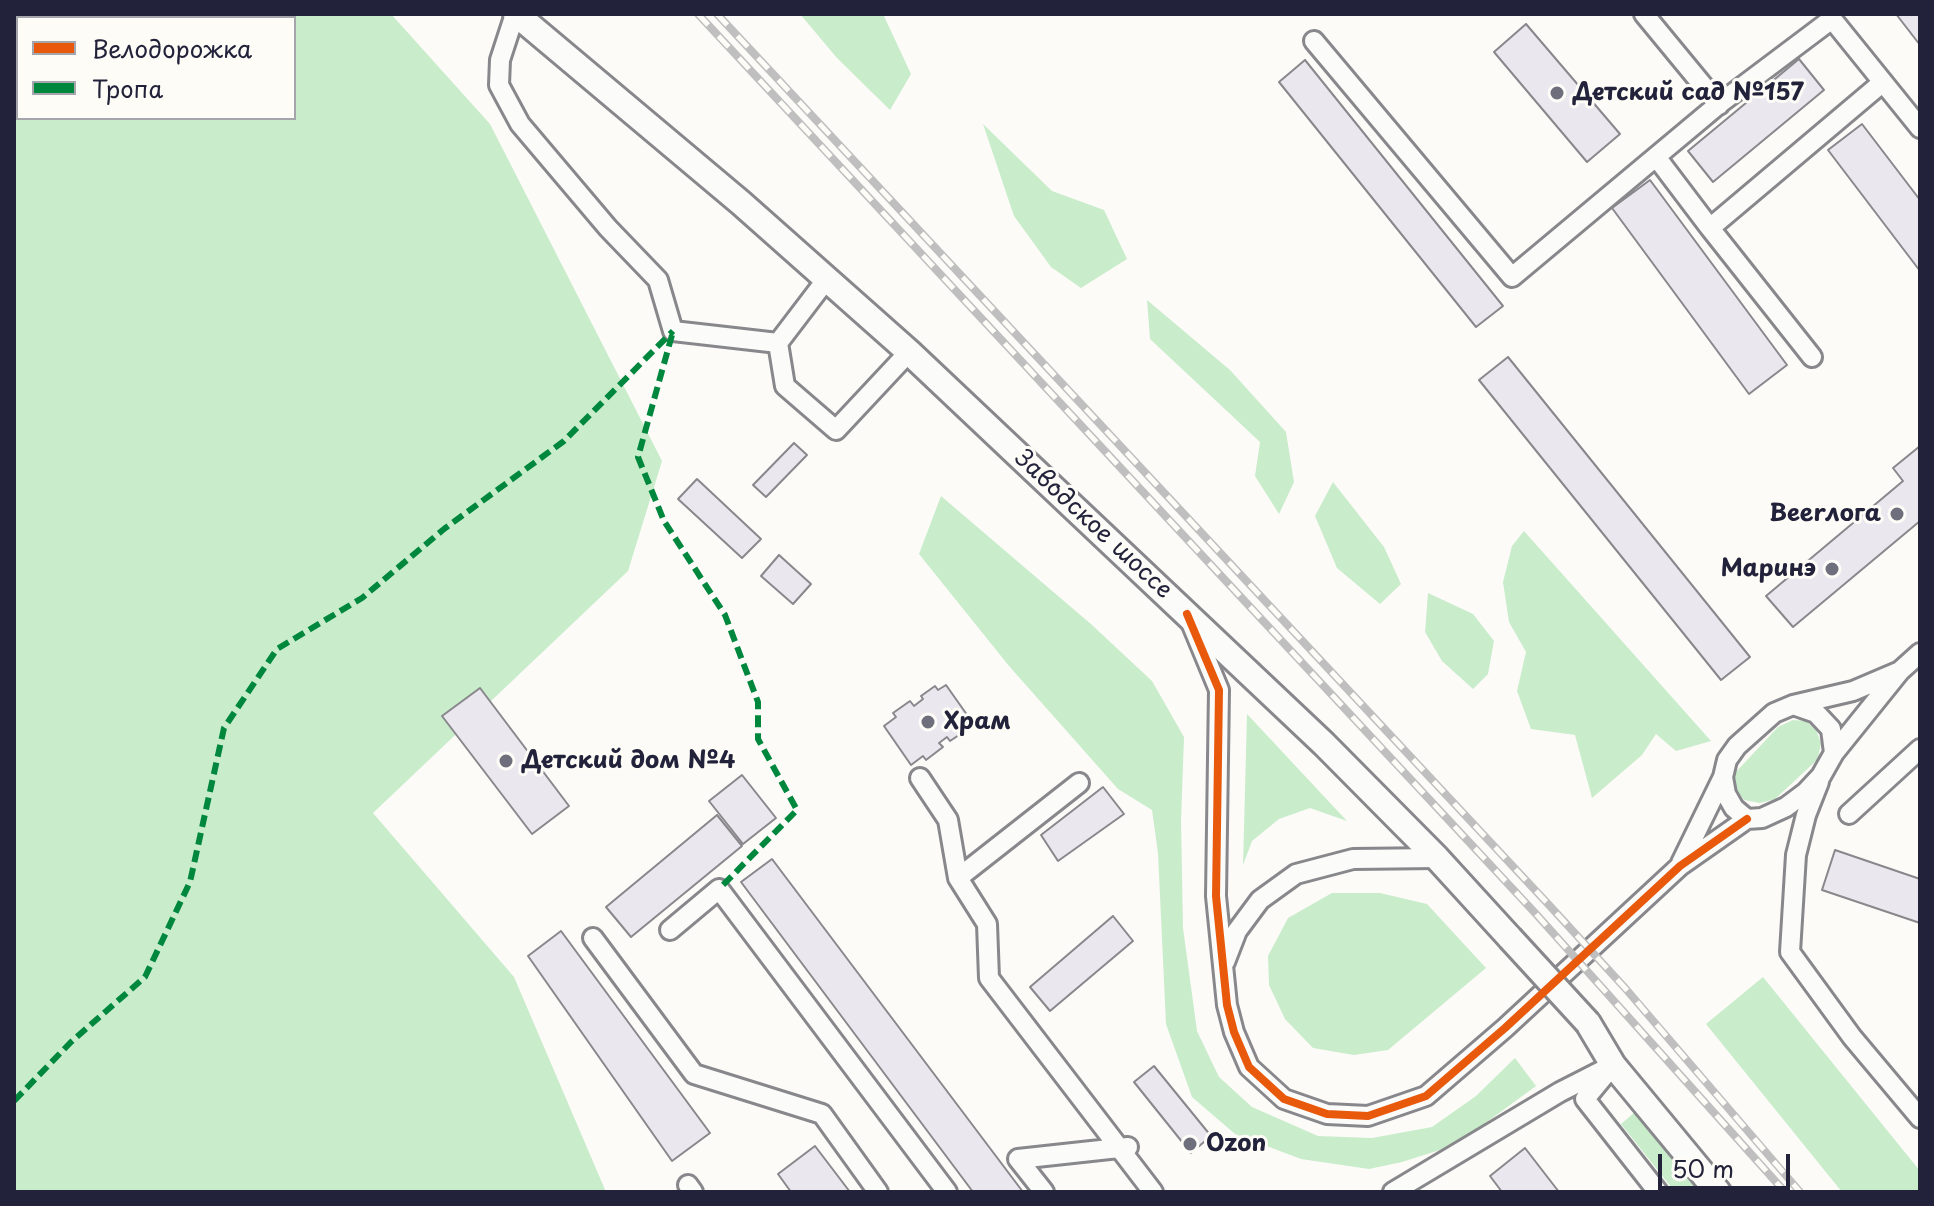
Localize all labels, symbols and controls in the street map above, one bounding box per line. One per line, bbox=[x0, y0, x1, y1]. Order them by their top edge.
legend bbox=[16, 16, 296, 120]
text: Велодорожка bbox=[92, 30, 252, 66]
text: Тропа bbox=[92, 70, 163, 106]
place label: Детский сад №157 bbox=[1573, 79, 1804, 107]
marker: Детский сад №157 bbox=[1548, 84, 1566, 102]
street label: Заводское шоссе bbox=[1008, 445, 1178, 605]
place label: Beerлога bbox=[1769, 500, 1881, 528]
marker: Beerлога bbox=[1888, 505, 1906, 523]
place label: Маринэ bbox=[1721, 555, 1816, 583]
marker: Маринэ bbox=[1823, 560, 1841, 578]
place label: Храм bbox=[944, 708, 1011, 736]
marker: Храм bbox=[919, 713, 937, 731]
place label: Детский дом №4 bbox=[522, 747, 735, 775]
marker: Детский дом №4 bbox=[497, 752, 515, 770]
place label: Ozon bbox=[1206, 1130, 1266, 1158]
marker: Ozon bbox=[1181, 1135, 1199, 1153]
scale bar bbox=[1662, 1138, 1794, 1188]
text: 50 m bbox=[1672, 1150, 1734, 1186]

